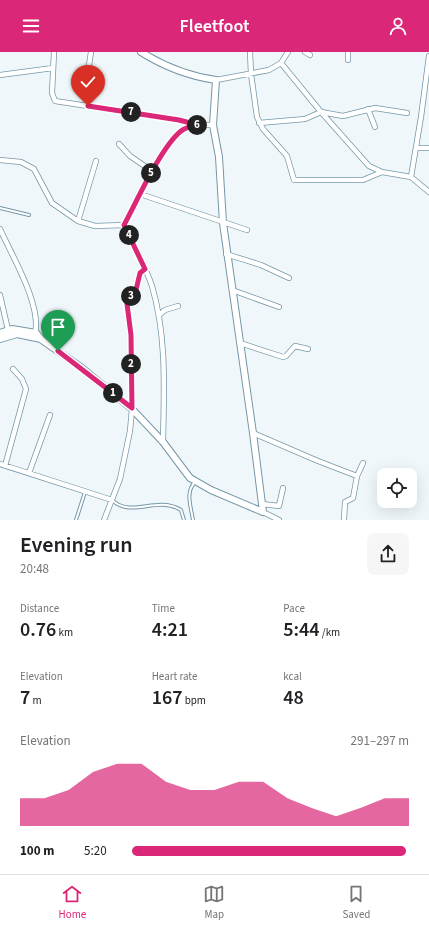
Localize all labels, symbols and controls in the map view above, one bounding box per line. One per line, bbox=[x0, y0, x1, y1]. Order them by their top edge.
text: Fleetfoot bbox=[180, 14, 249, 39]
icon: menu bbox=[20, 15, 42, 37]
icon: person bbox=[387, 15, 409, 37]
pin bbox=[71, 65, 105, 106]
icon: check bbox=[77, 71, 99, 93]
pin: 7 bbox=[121, 102, 141, 122]
text: 7 bbox=[128, 104, 134, 119]
pin: 6 bbox=[187, 115, 207, 135]
text: 6 bbox=[194, 117, 200, 132]
pin: 5 bbox=[141, 163, 161, 183]
text: 5 bbox=[148, 165, 154, 180]
pin: 4 bbox=[119, 225, 139, 245]
text: 4 bbox=[126, 227, 132, 242]
pin: 3 bbox=[121, 286, 141, 306]
text: 3 bbox=[128, 288, 134, 303]
pin bbox=[41, 310, 75, 351]
icon: arrive bbox=[47, 316, 69, 338]
pin: 2 bbox=[121, 354, 141, 374]
text: 2 bbox=[128, 356, 134, 371]
pin: 1 bbox=[103, 383, 123, 403]
text: 1 bbox=[110, 385, 116, 400]
map controls bbox=[377, 468, 417, 508]
button: locate bbox=[377, 468, 417, 508]
text: Evening run bbox=[20, 529, 133, 561]
button: share bbox=[367, 533, 409, 575]
text: 20:48 bbox=[20, 560, 49, 578]
text: Distance bbox=[20, 601, 59, 616]
text: Time bbox=[152, 601, 175, 616]
text: Pace bbox=[283, 601, 305, 616]
text: 0.76 bbox=[20, 616, 56, 644]
text: 4:21 bbox=[152, 616, 188, 644]
text: 5:44 bbox=[283, 616, 320, 644]
text: km bbox=[56, 625, 73, 640]
text: /km bbox=[320, 625, 340, 640]
text: Elevation bbox=[20, 669, 63, 684]
text: Heart rate bbox=[152, 669, 197, 684]
text: kcal bbox=[283, 669, 302, 684]
text: 7 bbox=[20, 684, 30, 712]
text: 167 bbox=[152, 684, 182, 712]
text: 48 bbox=[283, 684, 304, 712]
text: m bbox=[30, 693, 42, 708]
text: bpm bbox=[182, 693, 206, 708]
text: Elevation bbox=[20, 732, 71, 750]
text: 291–297 m bbox=[351, 732, 409, 750]
text: 100 m bbox=[20, 842, 54, 860]
text: 5:20 bbox=[84, 842, 107, 860]
tab: Home bbox=[59, 883, 86, 922]
tab: Map bbox=[203, 883, 225, 922]
tab: Saved bbox=[342, 883, 370, 922]

